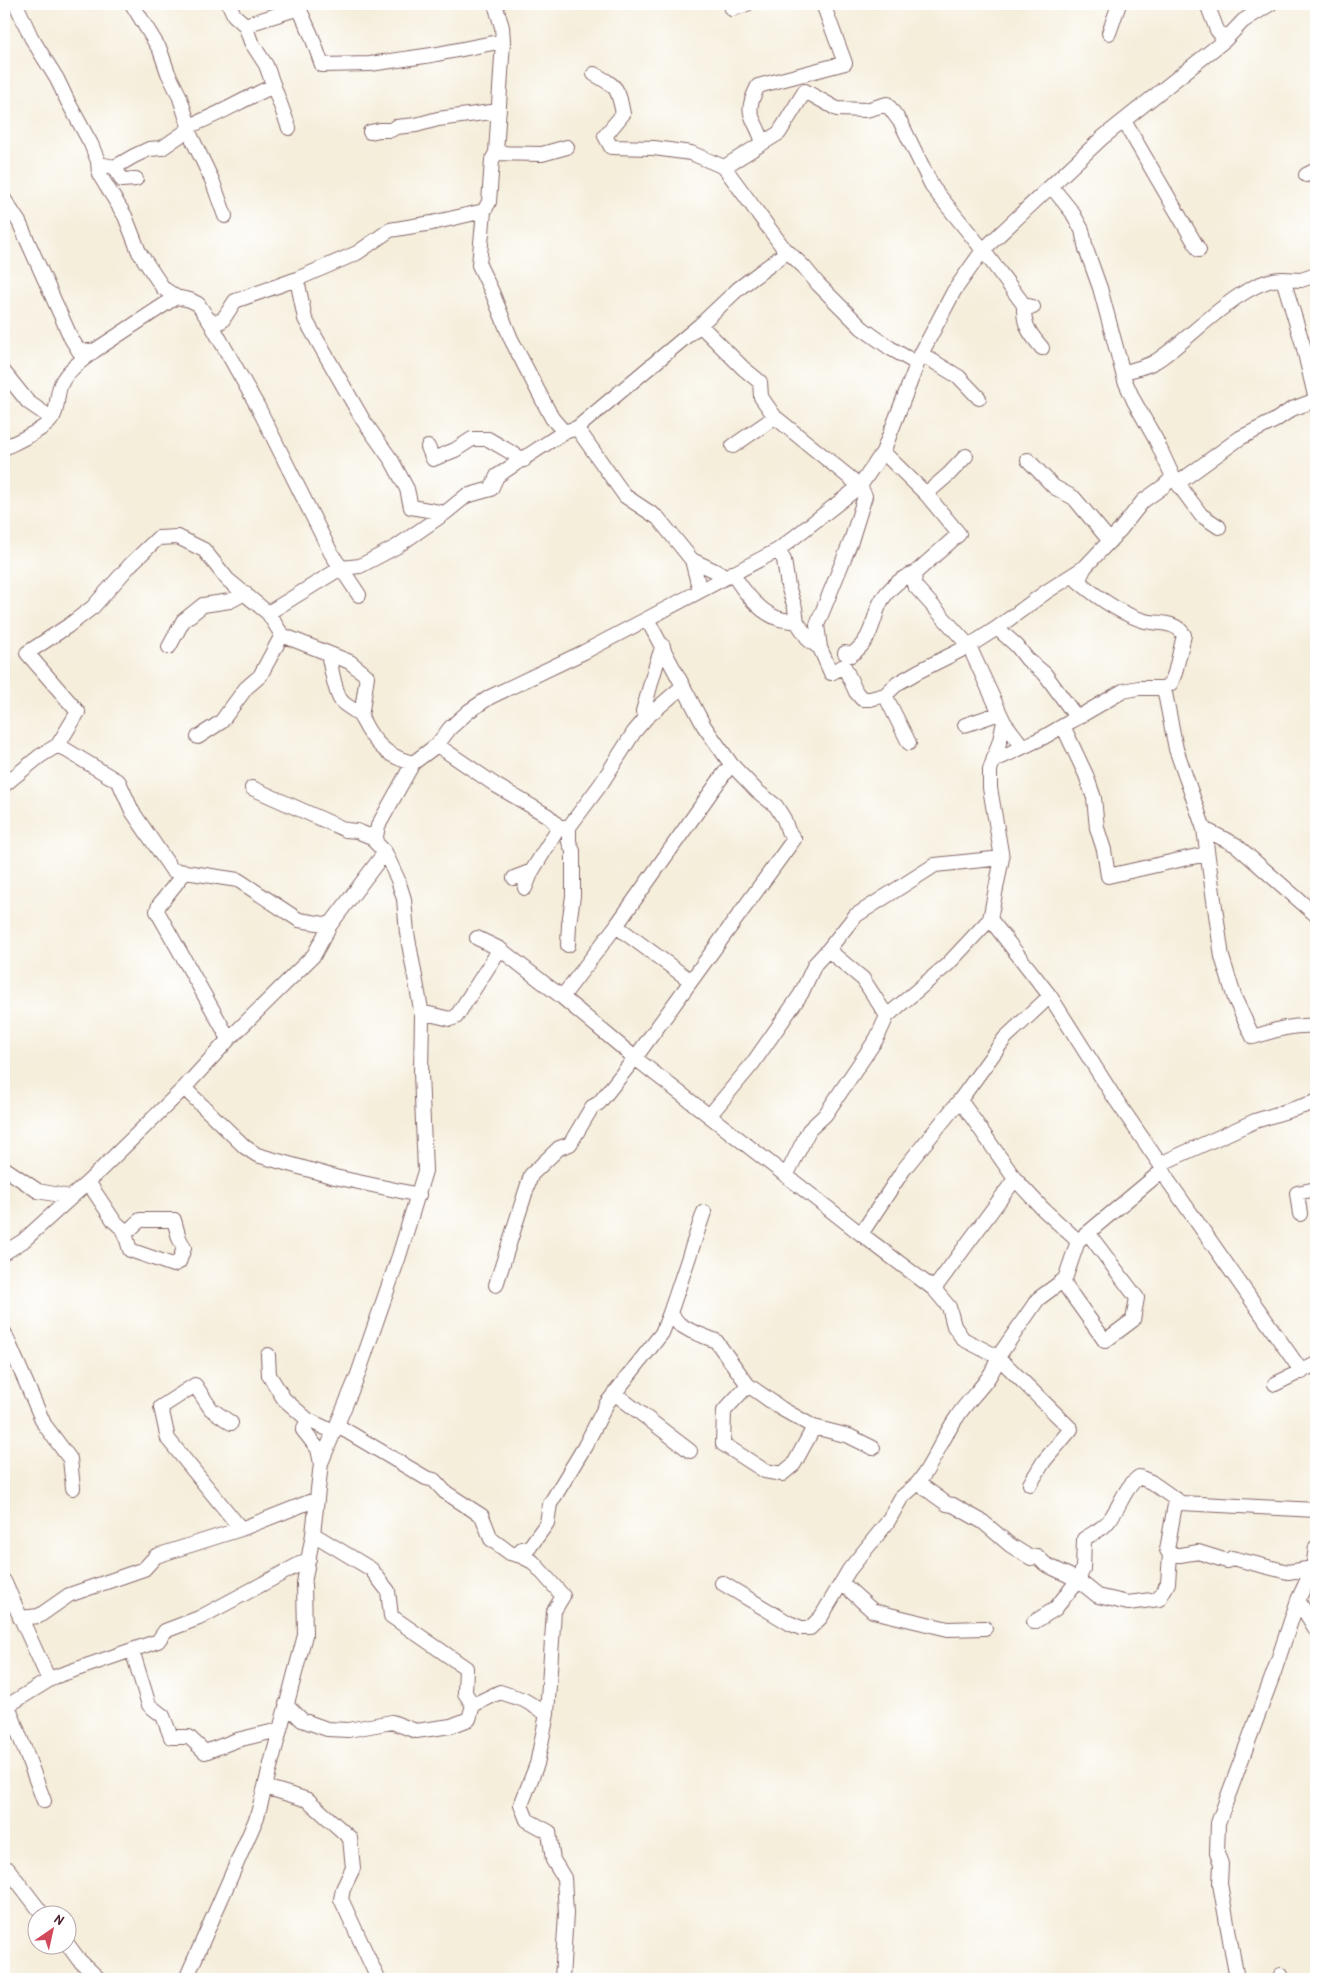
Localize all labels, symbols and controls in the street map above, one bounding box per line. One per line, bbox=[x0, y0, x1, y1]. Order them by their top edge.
north arrow bbox=[28, 1906, 78, 1956]
text: N bbox=[51, 1909, 68, 1929]

